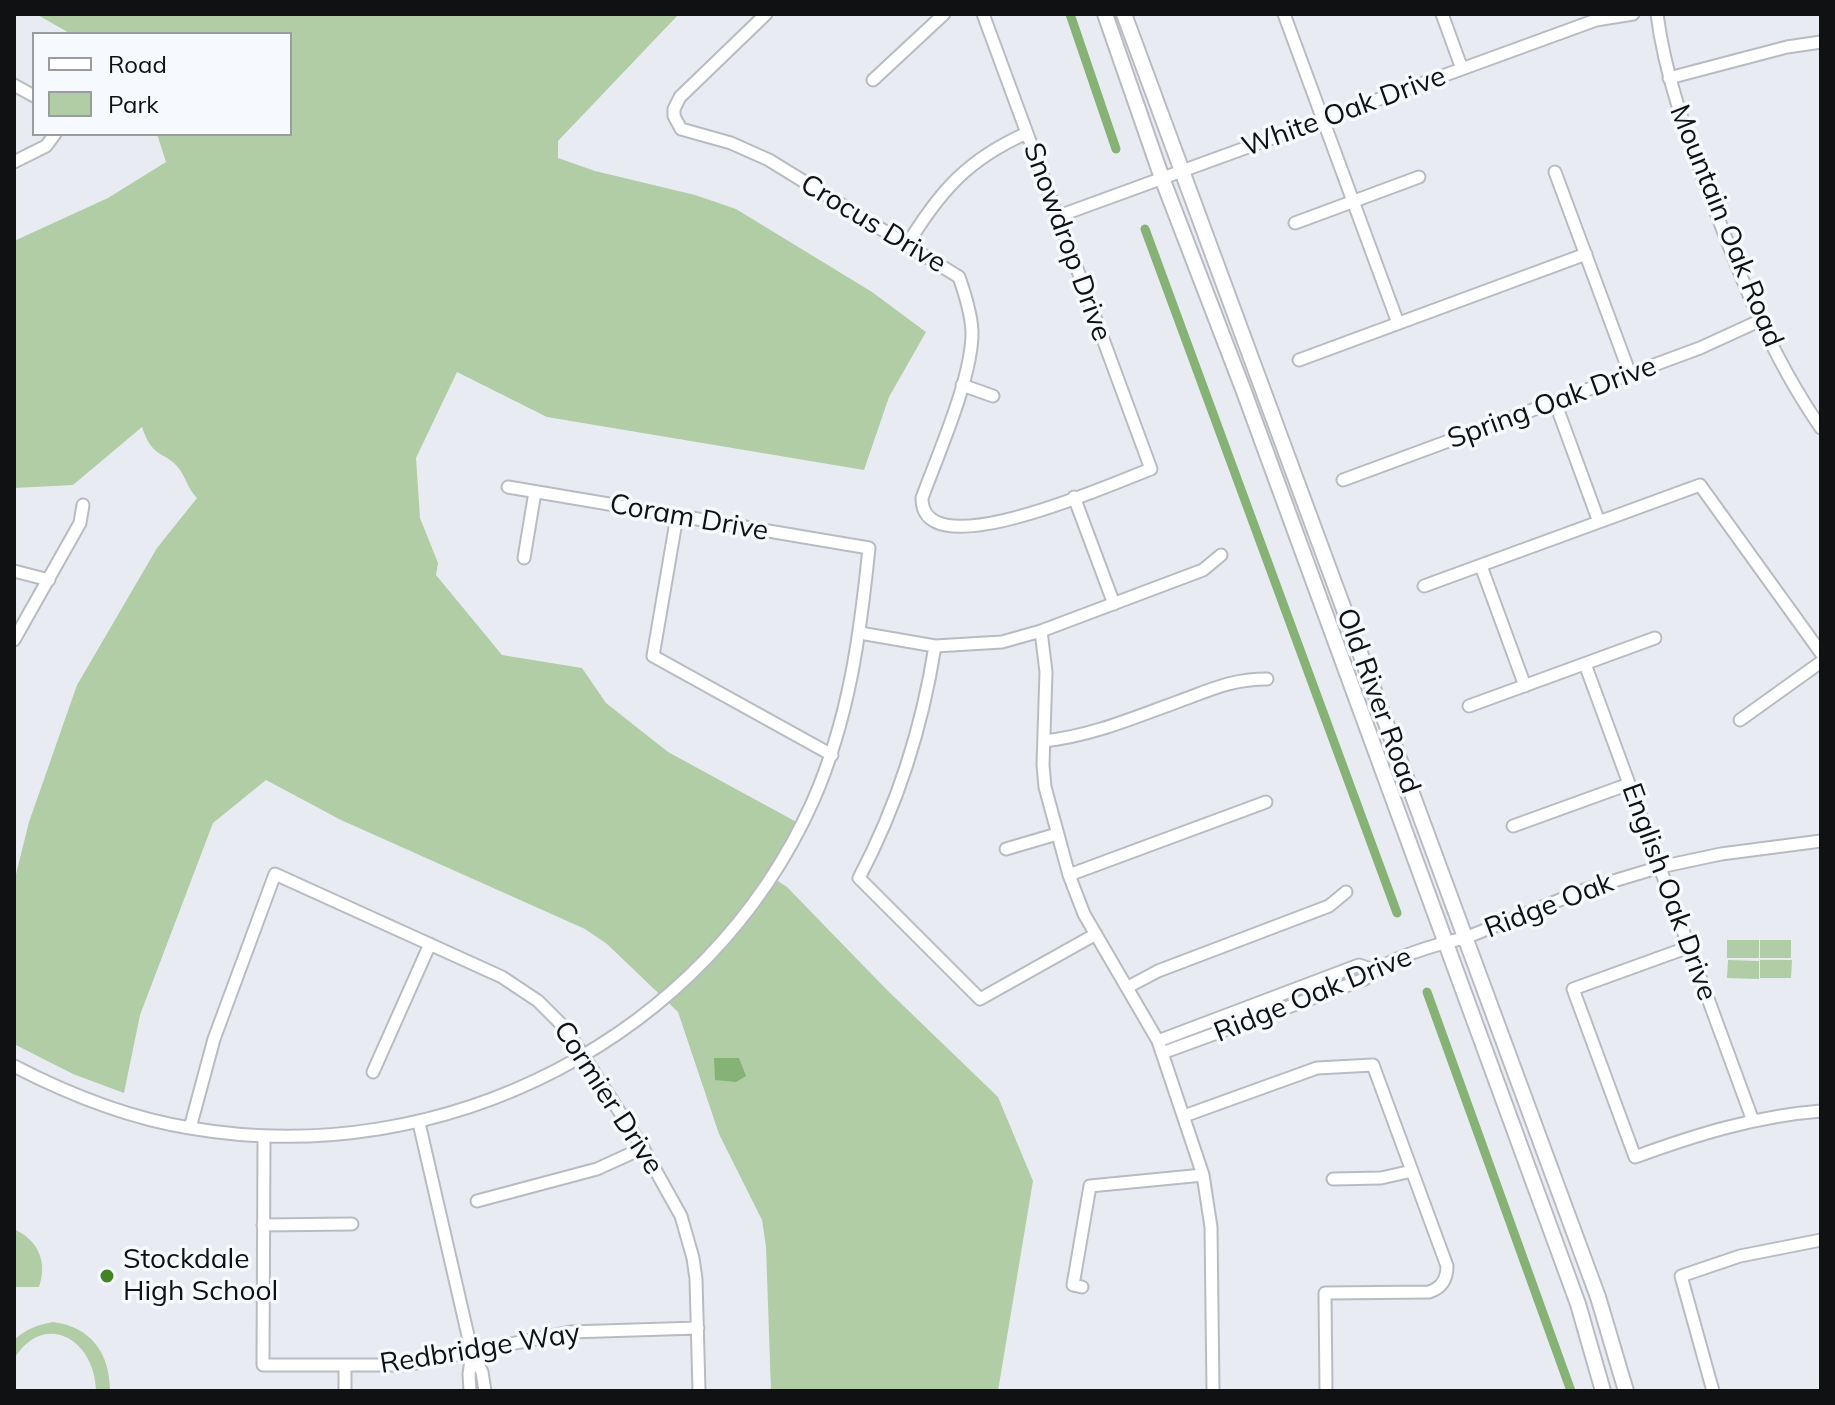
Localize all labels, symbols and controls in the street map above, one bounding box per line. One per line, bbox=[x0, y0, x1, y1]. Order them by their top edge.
legend bbox=[32, 32, 292, 136]
text: Road bbox=[108, 49, 167, 79]
street label: White Oak Drive bbox=[1238, 60, 1450, 164]
text: Park bbox=[108, 89, 159, 119]
street label: Mountain Oak Road bbox=[1662, 100, 1790, 352]
street label: Snowdrop Drive bbox=[1016, 138, 1118, 346]
street label: Crocus Drive bbox=[794, 167, 952, 281]
street label: Spring Oak Drive bbox=[1443, 350, 1661, 456]
street label: Coram Drive bbox=[607, 488, 771, 548]
street label: Old River Road bbox=[1329, 604, 1427, 798]
street label: English Oak Drive bbox=[1614, 779, 1724, 1005]
street label: Ridge Oak bbox=[1480, 866, 1618, 946]
street label: Ridge Oak Drive bbox=[1209, 940, 1417, 1050]
street label: Cormier Drive bbox=[546, 1015, 670, 1181]
place label: Stockdale High School bbox=[123, 1243, 278, 1309]
marker: Stockdale High School bbox=[98, 1267, 116, 1285]
street label: Redbridge Way bbox=[378, 1317, 582, 1381]

